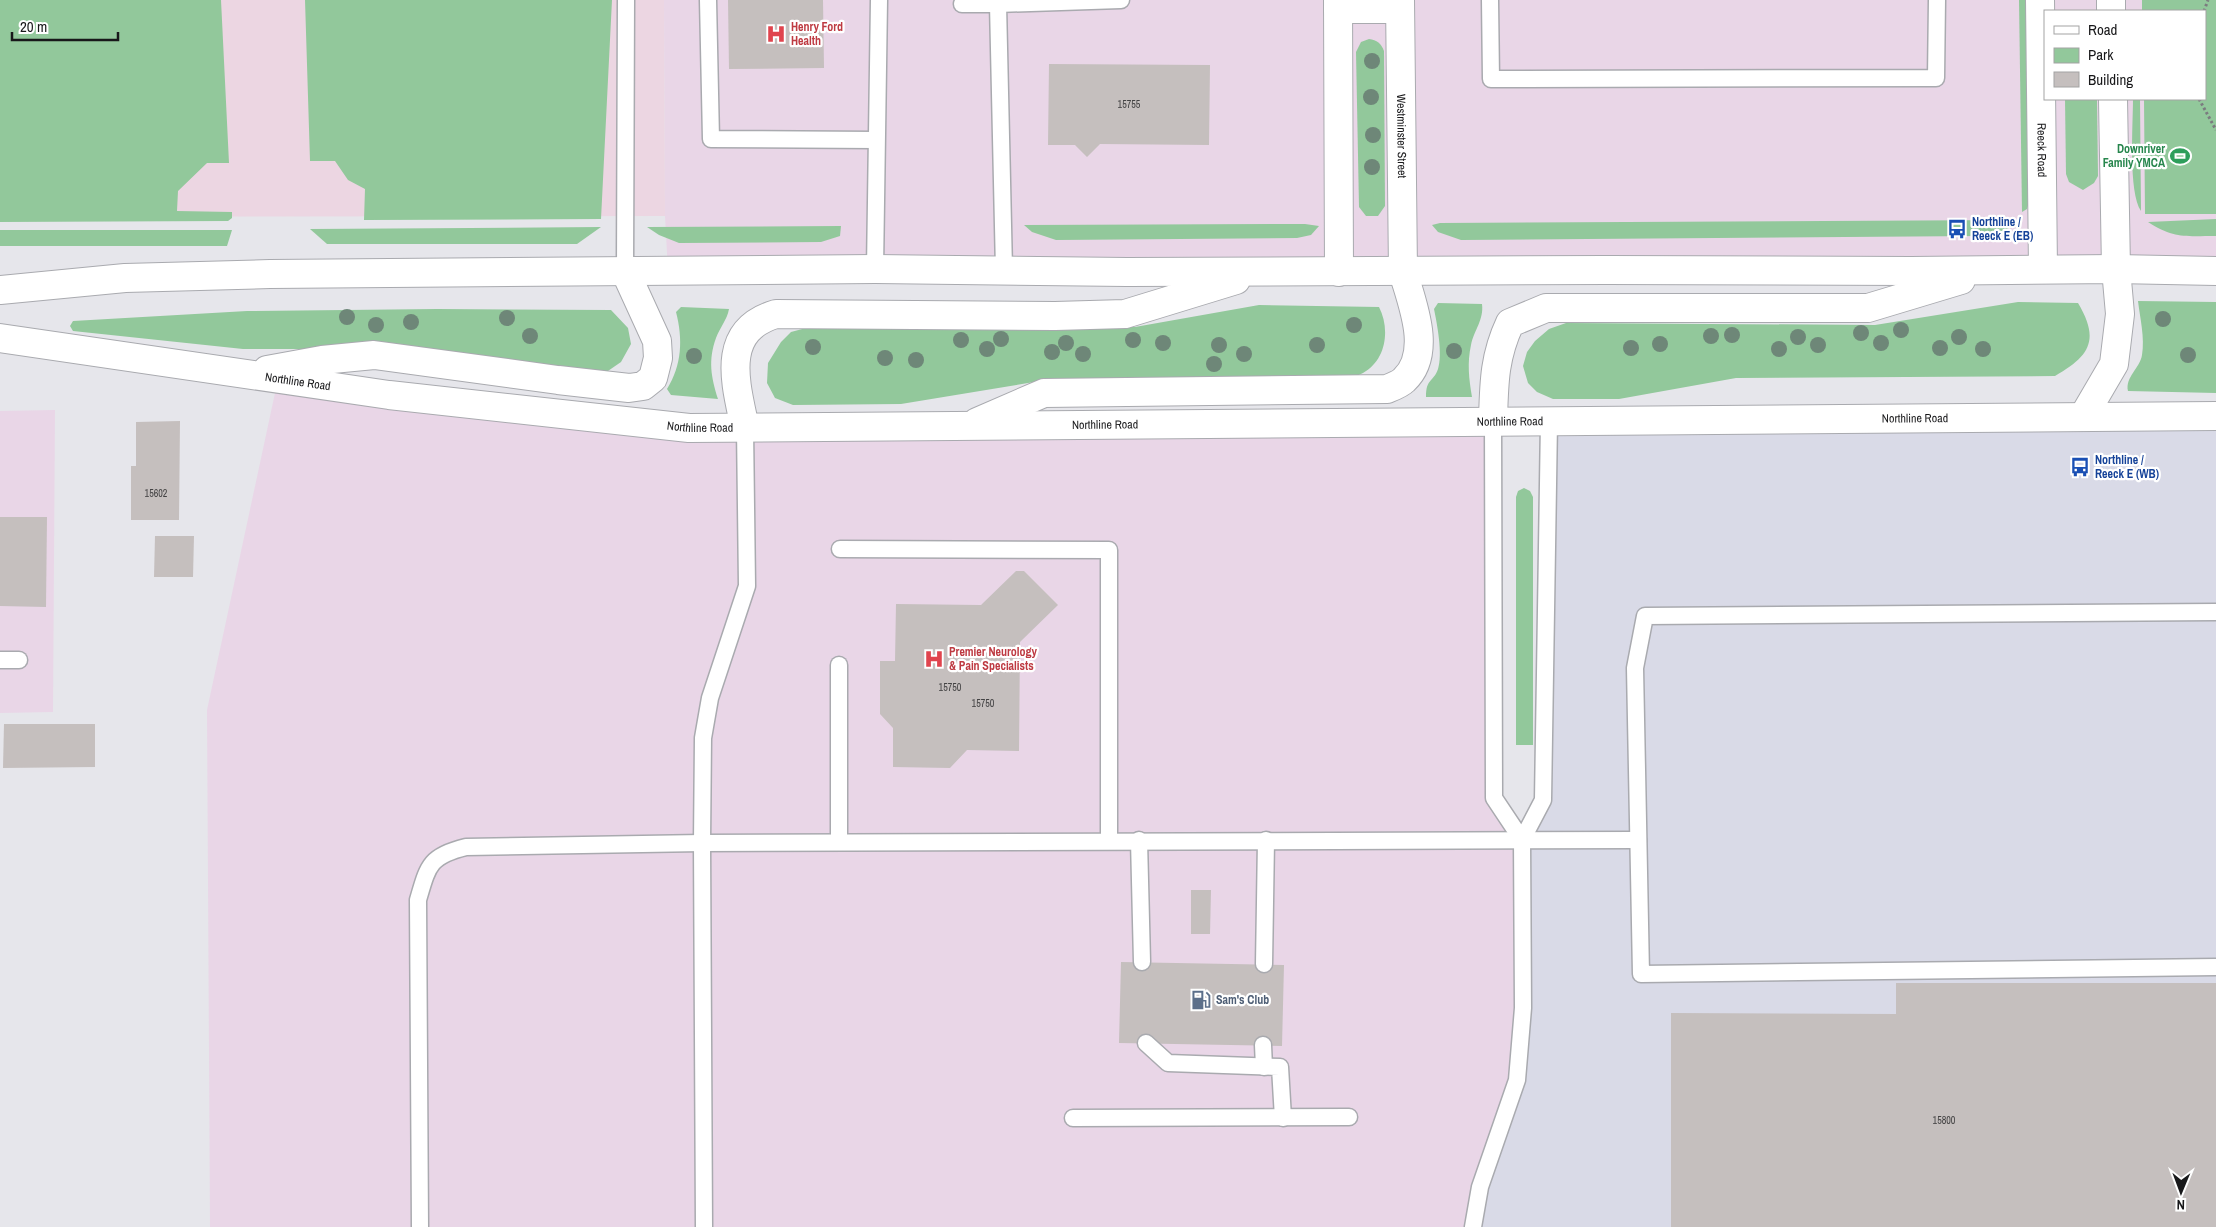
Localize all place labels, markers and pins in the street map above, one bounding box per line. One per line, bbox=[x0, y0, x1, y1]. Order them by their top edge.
place label: Henry Ford Health bbox=[791, 19, 843, 49]
hospital icon: Henry Ford Health bbox=[765, 23, 787, 45]
place label: Downriver Family YMCA bbox=[2103, 141, 2166, 171]
sports icon: Downriver Family YMCA bbox=[2169, 145, 2191, 167]
place label: Northline / Reeck E (EB) bbox=[1972, 214, 2033, 244]
bus stop icon: Northline / Reeck E (EB) bbox=[1946, 218, 1968, 240]
place label: Northline / Reeck E (WB) bbox=[2095, 452, 2159, 482]
bus stop icon: Northline / Reeck E (WB) bbox=[2069, 456, 2091, 478]
place label: Premier Neurology & Pain Specialists bbox=[949, 644, 1038, 674]
hospital icon: Premier Neurology & Pain Specialists bbox=[923, 648, 945, 670]
fuel station icon: Sam's Club bbox=[1190, 989, 1212, 1011]
place label: Sam's Club bbox=[1216, 992, 1269, 1008]

